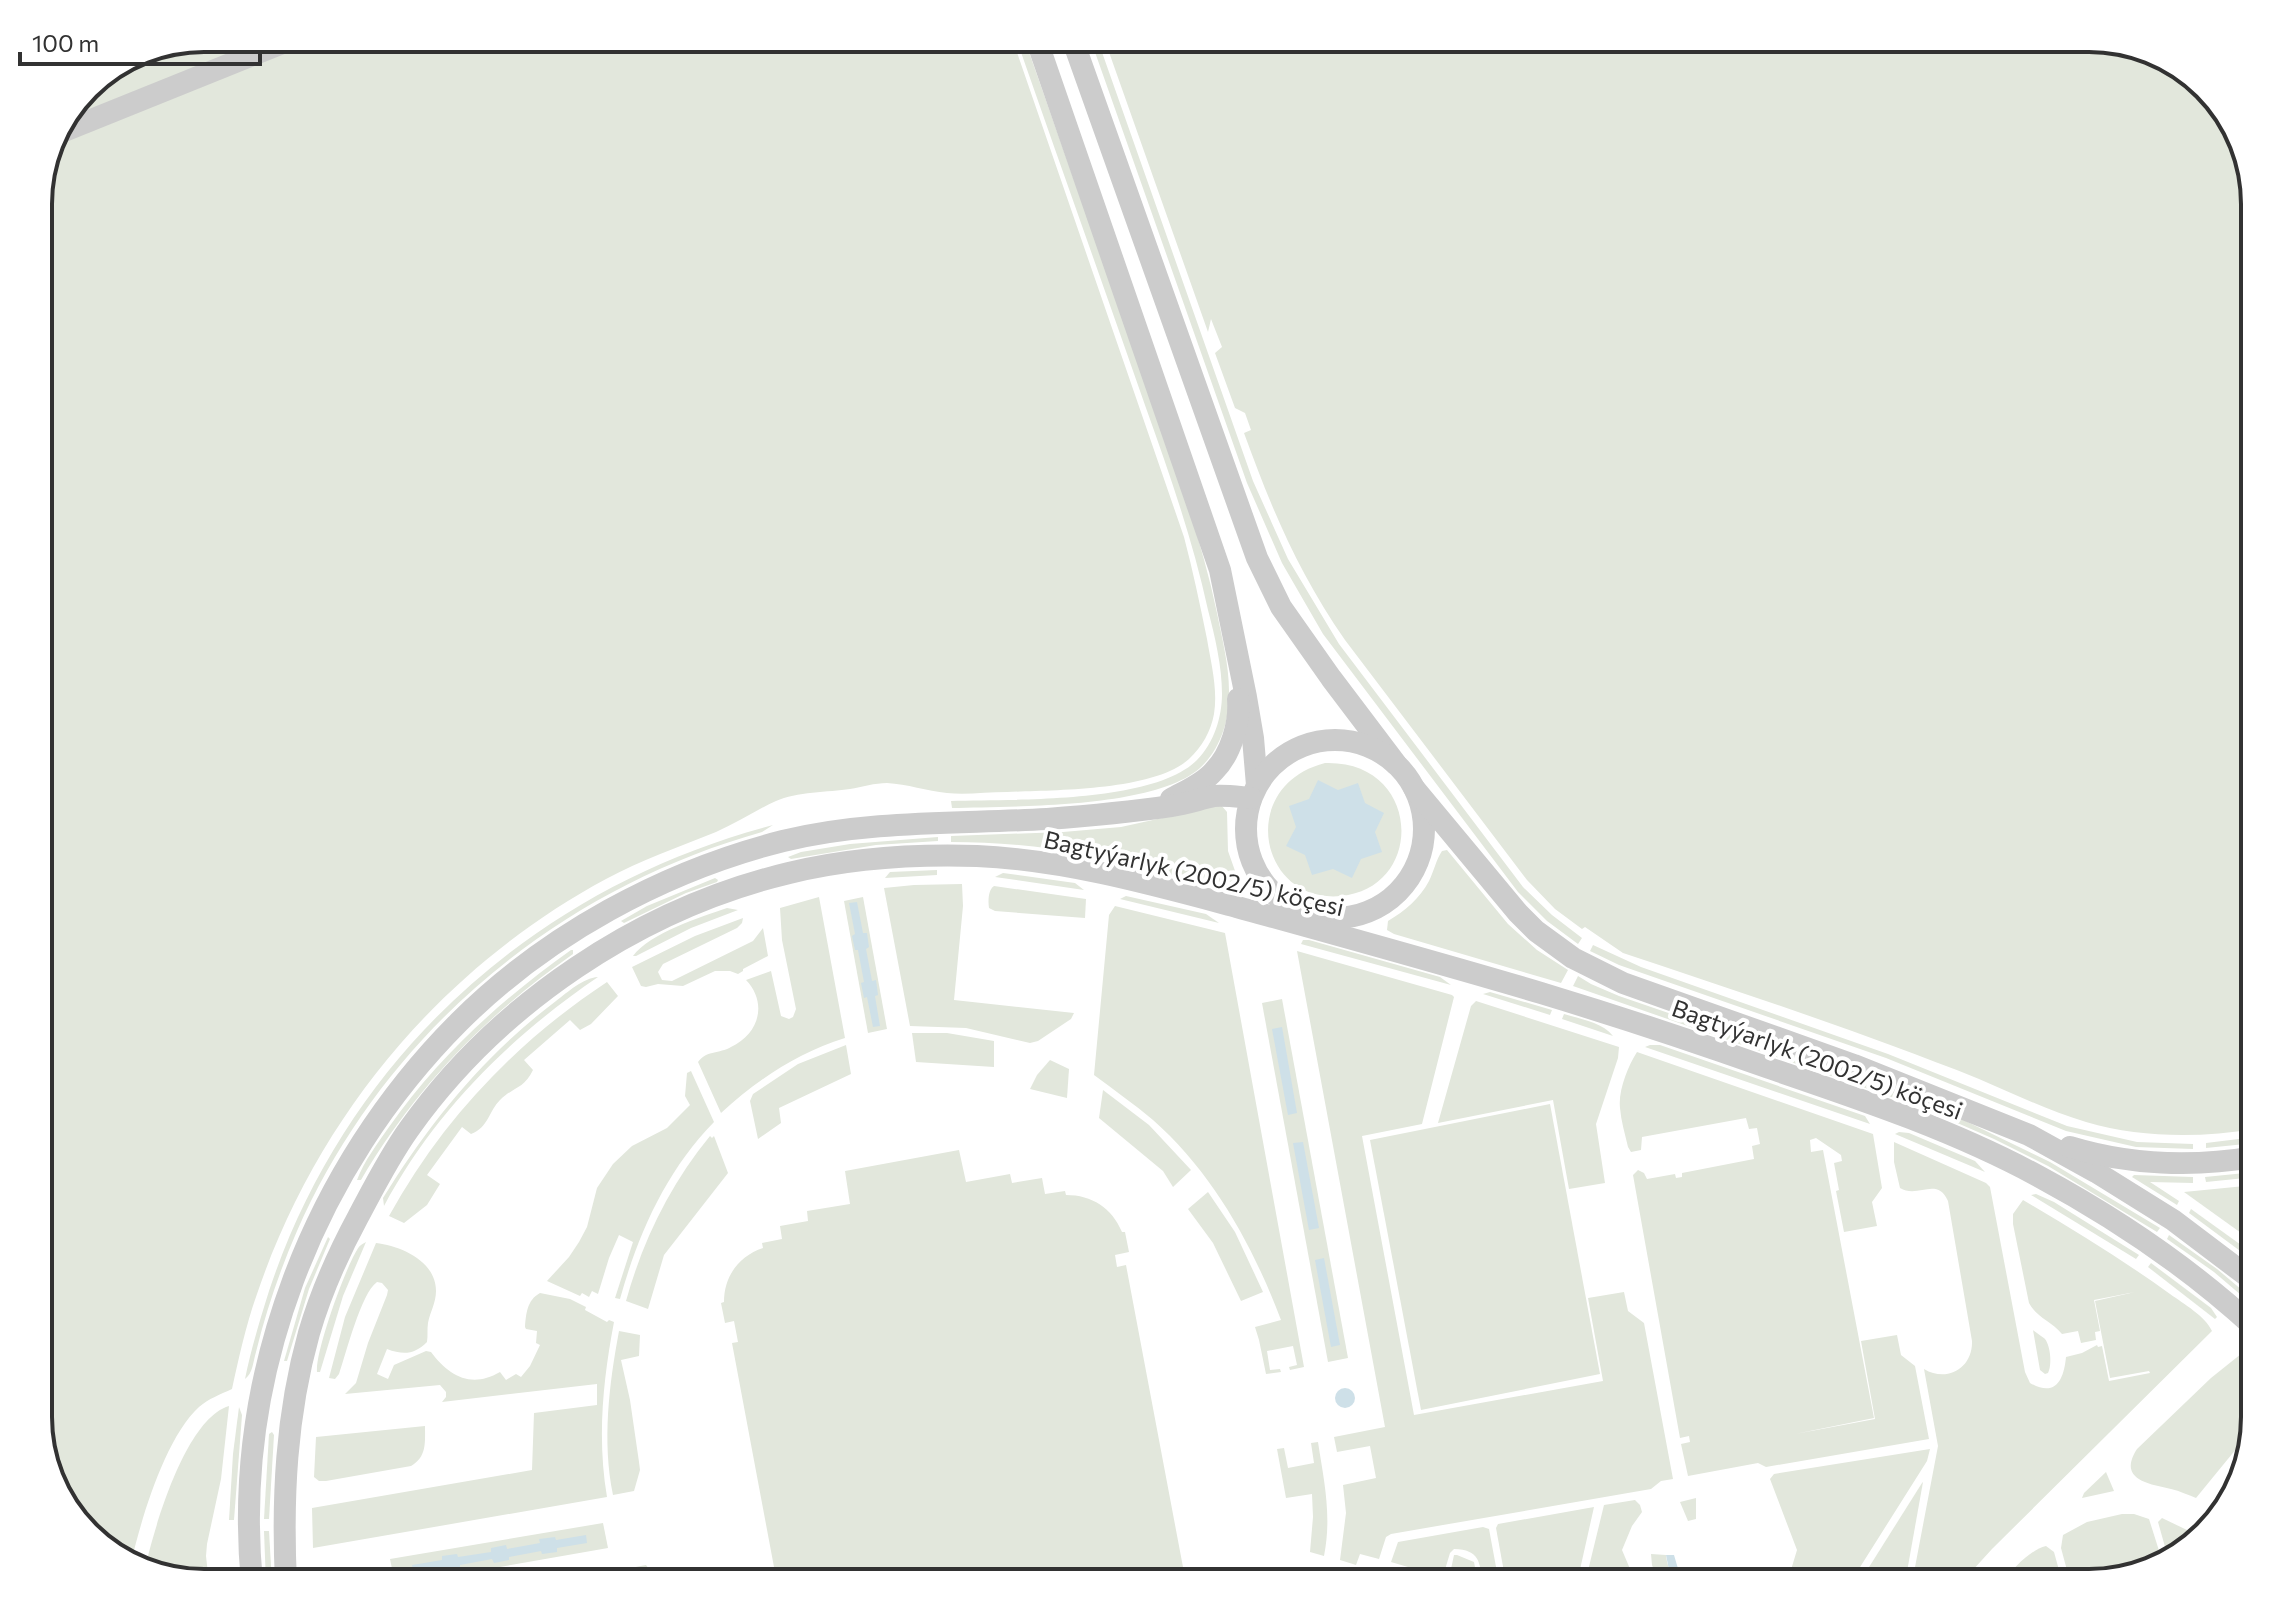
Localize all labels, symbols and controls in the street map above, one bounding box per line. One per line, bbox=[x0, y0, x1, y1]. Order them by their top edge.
scale bar bbox=[20, 16, 260, 66]
text: 100 m bbox=[32, 28, 99, 57]
street label: Bagtyýarlyk (2002/5) köçesi bbox=[1041, 824, 1347, 921]
street label: Bagtyýarlyk (2002/5) köçesi bbox=[1668, 992, 1967, 1125]

